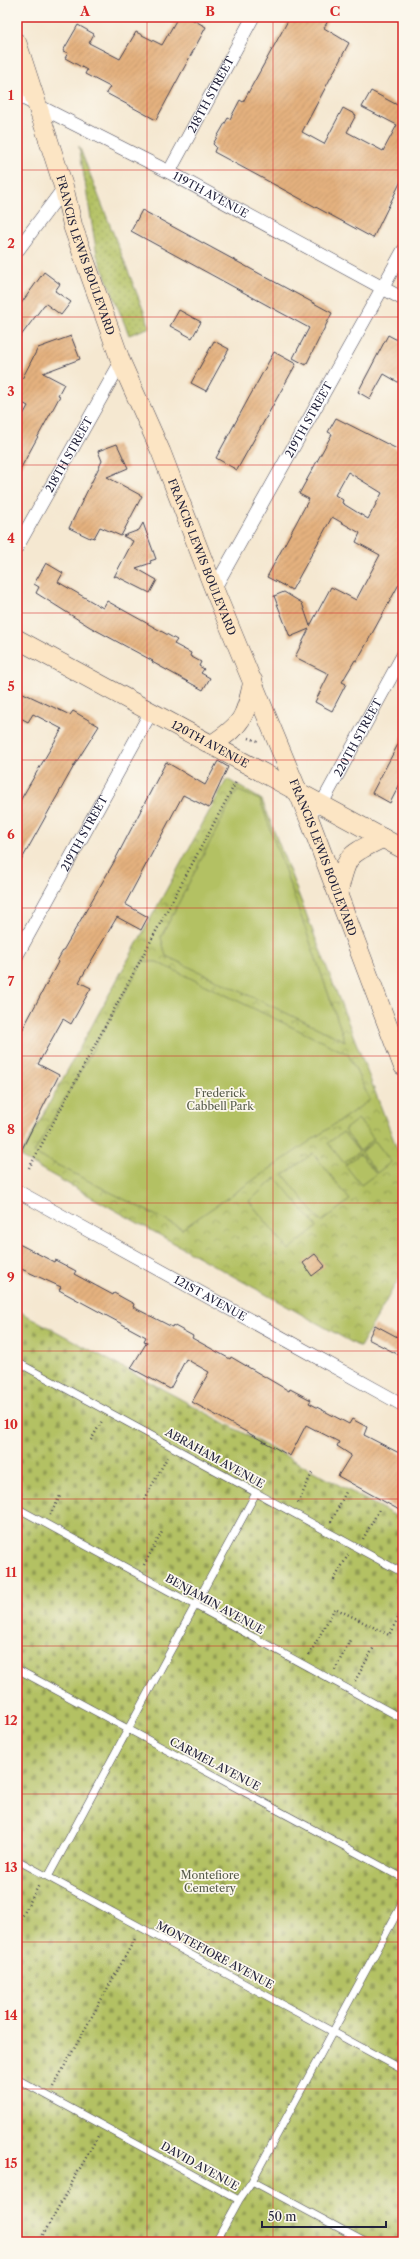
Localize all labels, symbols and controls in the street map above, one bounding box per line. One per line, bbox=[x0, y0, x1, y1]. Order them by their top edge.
text: A bbox=[79, 3, 91, 19]
text: B bbox=[205, 3, 215, 19]
text: C bbox=[330, 3, 340, 19]
street label: 218TH STREET bbox=[185, 54, 238, 135]
text: 1 bbox=[8, 87, 14, 103]
street label: 119TH AVENUE bbox=[171, 169, 251, 221]
street label: FRANCIS LEWIS BOULEVARD bbox=[53, 173, 118, 337]
text: 2 bbox=[7, 235, 15, 251]
street label: 219TH STREET bbox=[282, 379, 336, 460]
text: 3 bbox=[7, 383, 15, 399]
street label: 218TH STREET bbox=[42, 414, 96, 495]
street label: FRANCIS LEWIS BOULEVARD bbox=[165, 477, 239, 638]
text: 4 bbox=[7, 530, 15, 546]
text: 5 bbox=[7, 678, 15, 694]
street label: 220TH STREET bbox=[331, 696, 385, 779]
street label: 120TH AVENUE bbox=[169, 717, 252, 771]
street label: FRANCIS LEWIS BOULEVARD bbox=[286, 777, 360, 938]
street label: 219TH STREET bbox=[58, 792, 111, 874]
text: 6 bbox=[7, 826, 15, 842]
text: 7 bbox=[8, 973, 15, 989]
park label: Frederick Cabbell Park bbox=[186, 1086, 254, 1113]
text: 8 bbox=[7, 1121, 15, 1137]
text: 9 bbox=[7, 1269, 15, 1285]
street label: 121ST AVENUE bbox=[172, 1272, 249, 1324]
text: 10 bbox=[4, 1416, 18, 1432]
street label: ABRAHAM AVENUE bbox=[162, 1424, 267, 1491]
text: 11 bbox=[5, 1564, 17, 1580]
street label: BENJAMIN AVENUE bbox=[163, 1571, 267, 1637]
text: 12 bbox=[4, 1712, 18, 1728]
street label: CARMEL AVENUE bbox=[167, 1734, 263, 1794]
text: 13 bbox=[4, 1859, 18, 1875]
park label: Montefiore Cemetery bbox=[181, 1868, 239, 1895]
street label: MONTEFIORE AVENUE bbox=[154, 1918, 277, 1992]
text: 14 bbox=[4, 2007, 18, 2023]
street label: DAVID AVENUE bbox=[158, 2139, 242, 2193]
text: 15 bbox=[4, 2155, 18, 2171]
scale bar bbox=[262, 2203, 386, 2229]
text: 50 m bbox=[268, 2209, 297, 2224]

